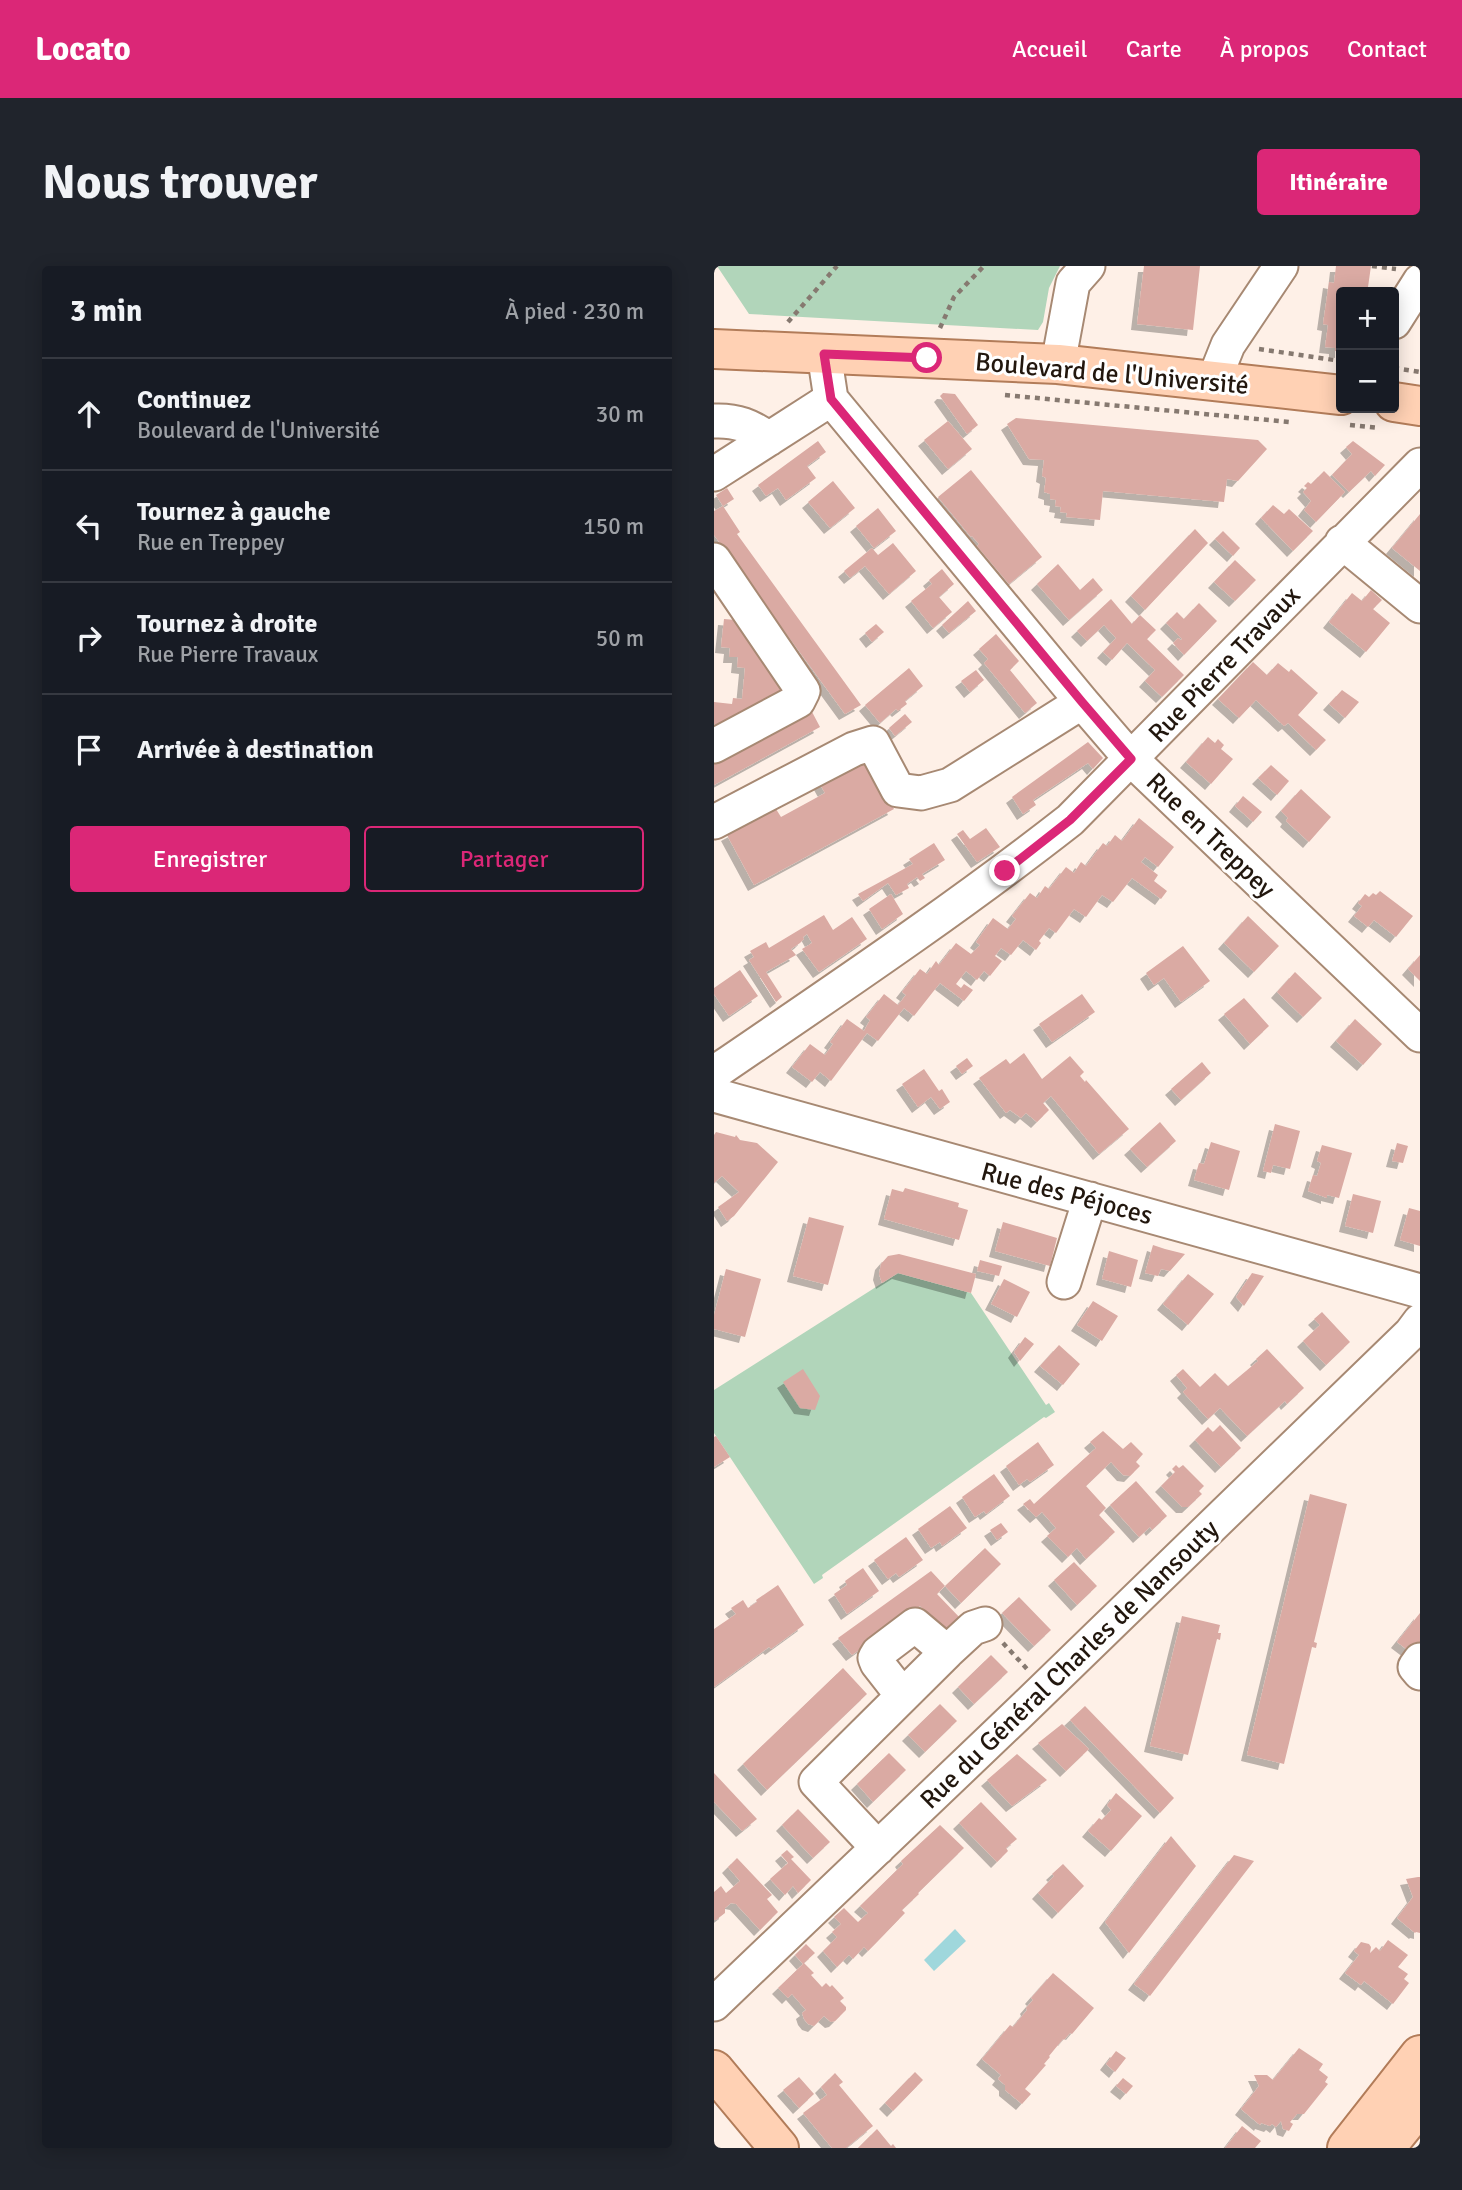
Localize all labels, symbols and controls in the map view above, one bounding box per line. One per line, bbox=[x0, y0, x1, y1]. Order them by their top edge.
text: Locato bbox=[35, 29, 131, 70]
text: Accueil bbox=[1012, 34, 1088, 64]
text: Carte bbox=[1126, 34, 1182, 64]
text: À propos bbox=[1220, 34, 1309, 64]
text: Contact bbox=[1347, 34, 1427, 64]
button: Itinéraire bbox=[1257, 149, 1420, 215]
text: Nous trouver bbox=[42, 152, 317, 212]
map controls bbox=[1336, 287, 1399, 413]
button: + bbox=[1336, 287, 1399, 350]
text: 3 min bbox=[70, 293, 142, 330]
text: À pied · 230 m bbox=[505, 297, 644, 326]
route start bbox=[911, 342, 942, 373]
street label: Boulevard de l'Université bbox=[974, 346, 1250, 402]
button: − bbox=[1336, 350, 1399, 413]
text: Continuez bbox=[137, 384, 251, 416]
icon: ahead bbox=[70, 395, 108, 433]
text: 30 m bbox=[596, 400, 644, 429]
text: Boulevard de l'Université bbox=[137, 416, 380, 445]
text: Tournez à gauche bbox=[137, 496, 331, 528]
icon: left bbox=[70, 507, 108, 545]
text: 150 m bbox=[583, 512, 644, 541]
text: Rue en Treppey bbox=[137, 528, 285, 557]
street label: Rue Pierre Travaux bbox=[1142, 580, 1307, 750]
text: Tournez à droite bbox=[137, 608, 317, 640]
icon: right bbox=[70, 619, 108, 657]
text: 50 m bbox=[596, 624, 644, 653]
text: Rue Pierre Travaux bbox=[137, 640, 318, 669]
icon: arrive bbox=[70, 731, 108, 769]
text: Arrivée à destination bbox=[137, 734, 374, 766]
street label: Rue en Treppey bbox=[1139, 766, 1281, 905]
button: Enregistrer bbox=[70, 826, 350, 892]
button: Partager bbox=[364, 826, 644, 892]
route end bbox=[989, 855, 1020, 886]
street label: Rue des Péjoces bbox=[978, 1156, 1156, 1232]
street label: Rue du Général Charles de Nansouty bbox=[914, 1513, 1226, 1816]

